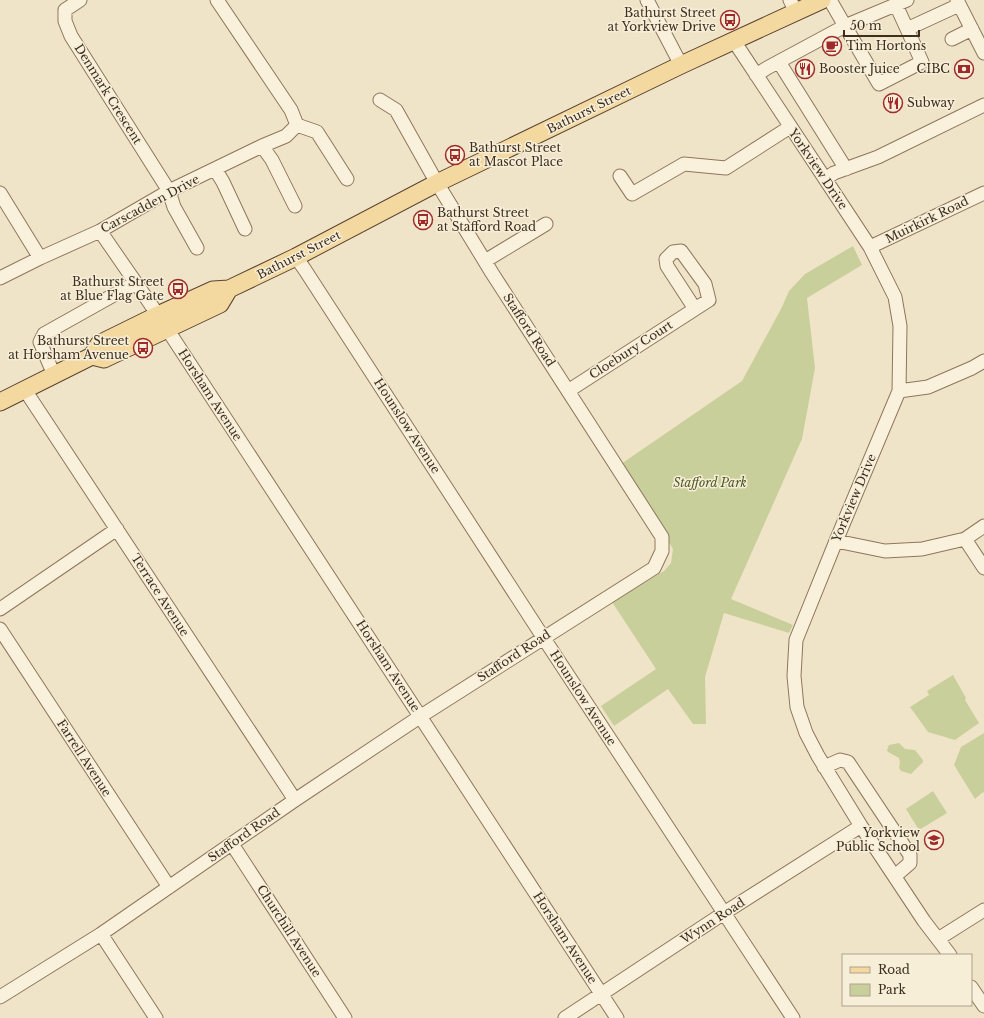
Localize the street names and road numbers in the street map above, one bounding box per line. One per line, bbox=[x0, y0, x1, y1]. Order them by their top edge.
street label: Denmark Crescent bbox=[72, 41, 146, 147]
street label: Bathurst Street bbox=[544, 82, 634, 136]
street label: Yorkview Drive bbox=[785, 125, 851, 212]
street label: Carscadden Drive bbox=[98, 171, 202, 236]
street label: Muirkirk Road bbox=[883, 193, 971, 246]
street label: Bathurst Street bbox=[254, 227, 344, 282]
street label: Stafford Road bbox=[500, 290, 559, 369]
street label: Cloebury Court bbox=[586, 317, 676, 382]
street label: Horsham Avenue bbox=[175, 346, 246, 443]
street label: Hounslow Avenue bbox=[371, 375, 444, 476]
street label: Yorkview Drive bbox=[828, 451, 879, 545]
street label: Terrace Avenue bbox=[128, 551, 193, 639]
street label: Horsham Avenue bbox=[353, 617, 424, 714]
street label: Stafford Road bbox=[474, 626, 553, 685]
street label: Hounslow Avenue bbox=[547, 647, 620, 748]
street label: Farrell Avenue bbox=[54, 716, 115, 799]
street label: Stafford Road bbox=[205, 804, 283, 865]
street label: Churchill Avenue bbox=[254, 882, 325, 980]
street label: Horsham Avenue bbox=[530, 889, 601, 986]
street label: Wynn Road bbox=[677, 894, 748, 947]

